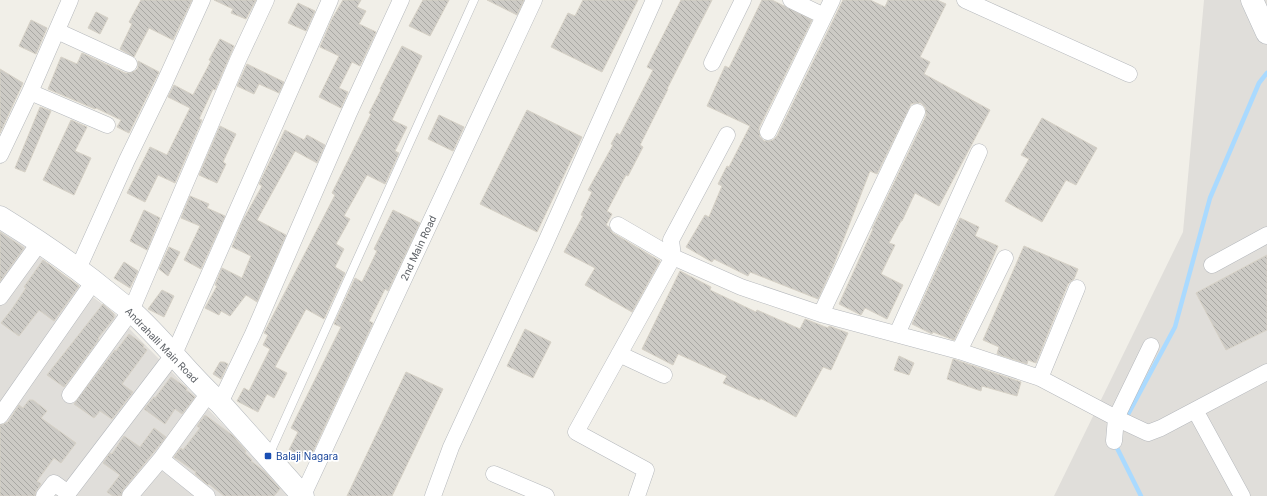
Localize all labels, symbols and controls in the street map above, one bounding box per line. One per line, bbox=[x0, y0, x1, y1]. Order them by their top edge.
street label: 2nd Main Road bbox=[398, 213, 438, 283]
street label: Andrahalli Main Road bbox=[123, 305, 201, 385]
place label: Balaji Nagara bbox=[276, 450, 338, 462]
marker: Balaji Nagara bbox=[263, 451, 273, 461]

